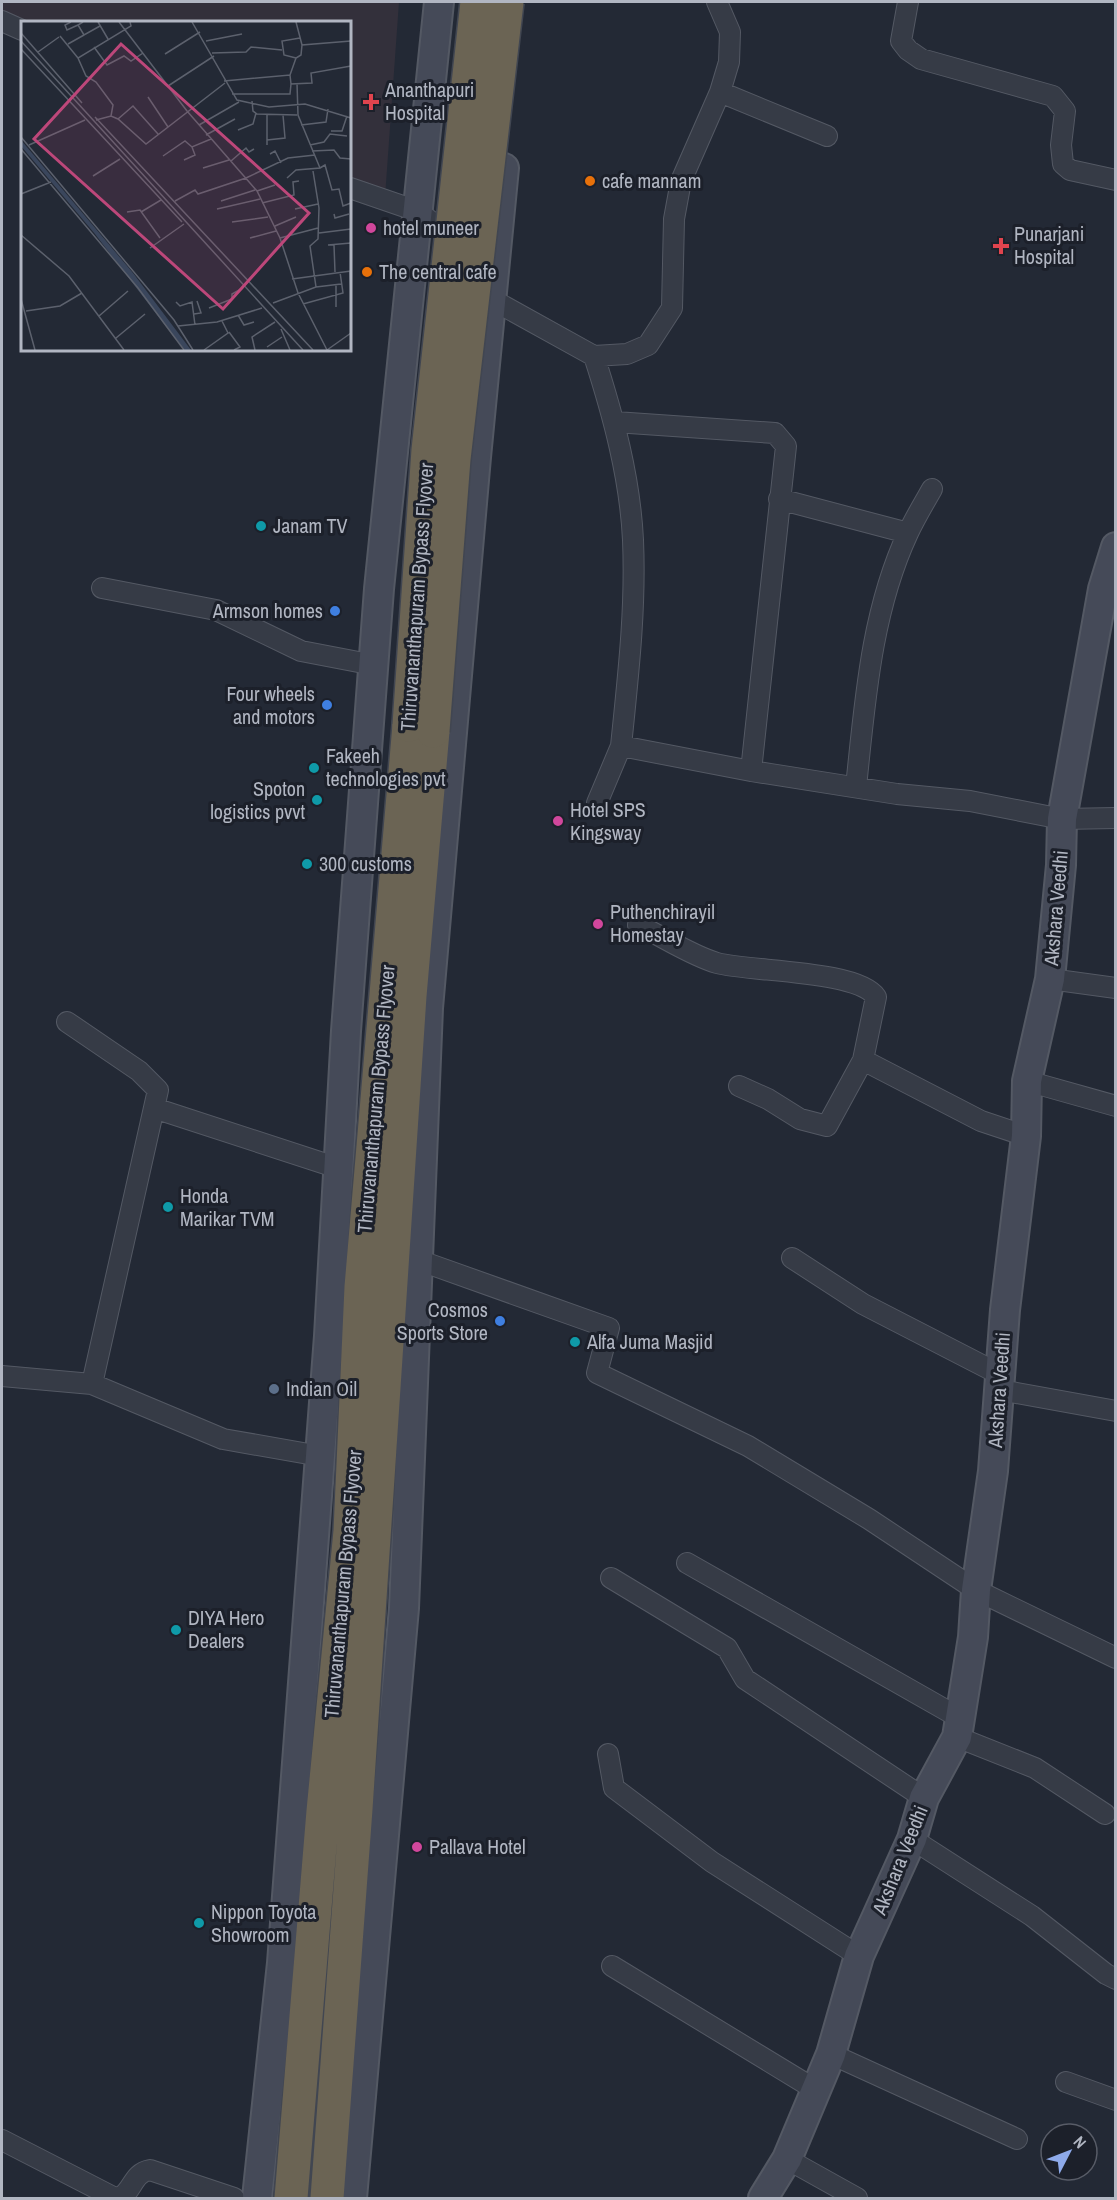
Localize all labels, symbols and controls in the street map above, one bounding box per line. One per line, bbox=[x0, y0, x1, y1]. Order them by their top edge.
inset map bbox=[21, 21, 351, 351]
place label: Ananthapuri Hospital bbox=[384, 76, 474, 126]
marker: Ananthapuri Hospital bbox=[362, 93, 380, 111]
place label: cafe mannam bbox=[602, 167, 701, 194]
marker: cafe mannam bbox=[583, 174, 597, 188]
place label: hotel muneer bbox=[383, 214, 479, 241]
place label: Punarjani Hospital bbox=[1014, 220, 1084, 270]
marker: hotel muneer bbox=[364, 221, 378, 235]
marker: Punarjani Hospital bbox=[992, 237, 1010, 255]
place label: The central cafe bbox=[379, 258, 497, 285]
marker: The central cafe bbox=[360, 265, 374, 279]
street label: Thiruvananthapuram Bypass Flyover bbox=[394, 461, 439, 732]
place label: Janam TV bbox=[273, 512, 348, 539]
marker: Janam TV bbox=[254, 519, 268, 533]
place label: Armson homes bbox=[212, 597, 323, 624]
marker: Armson homes bbox=[328, 604, 342, 618]
place label: Four wheels and motors bbox=[226, 680, 315, 730]
marker: Four wheels and motors bbox=[320, 698, 334, 712]
place label: Fakeeh technologies pvt bbox=[326, 742, 446, 792]
marker: Fakeeh technologies pvt bbox=[307, 761, 321, 775]
place label: Spoton logistics pvvt bbox=[210, 775, 305, 825]
marker: Spoton logistics pvvt bbox=[310, 793, 324, 807]
place label: Hotel SPS Kingsway bbox=[570, 796, 646, 846]
marker: Hotel SPS Kingsway bbox=[551, 814, 565, 828]
street label: Akshara Veedhi bbox=[1037, 849, 1074, 968]
place label: 300 customs bbox=[319, 850, 412, 877]
marker: 300 customs bbox=[300, 857, 314, 871]
place label: Puthenchirayil Homestay bbox=[610, 898, 715, 948]
marker: Puthenchirayil Homestay bbox=[591, 917, 605, 931]
street label: Thiruvananthapuram Bypass Flyover bbox=[350, 963, 401, 1234]
place label: Honda Marikar TVM bbox=[180, 1182, 274, 1232]
marker: Honda Marikar TVM bbox=[161, 1200, 175, 1214]
place label: Cosmos Sports Store bbox=[397, 1296, 488, 1346]
marker: Cosmos Sports Store bbox=[493, 1314, 507, 1328]
place label: Alfa Juma Masjid bbox=[586, 1328, 713, 1355]
street label: Akshara Veedhi bbox=[981, 1331, 1016, 1450]
marker: Alfa Juma Masjid bbox=[568, 1335, 582, 1349]
place label: Indian Oil bbox=[286, 1375, 357, 1402]
marker: Indian Oil bbox=[267, 1382, 281, 1396]
street label: Thiruvananthapuram Bypass Flyover bbox=[317, 1448, 368, 1719]
place label: DIYA Hero Dealers bbox=[188, 1604, 264, 1654]
marker: DIYA Hero Dealers bbox=[169, 1623, 183, 1637]
street label: Akshara Veedhi bbox=[865, 1801, 934, 1919]
place label: Pallava Hotel bbox=[429, 1833, 526, 1860]
marker: Pallava Hotel bbox=[410, 1840, 424, 1854]
place label: Nippon Toyota Showroom bbox=[211, 1898, 316, 1948]
marker: Nippon Toyota Showroom bbox=[192, 1916, 206, 1930]
north arrow bbox=[1039, 2122, 1099, 2182]
text: N bbox=[1069, 2131, 1091, 2153]

